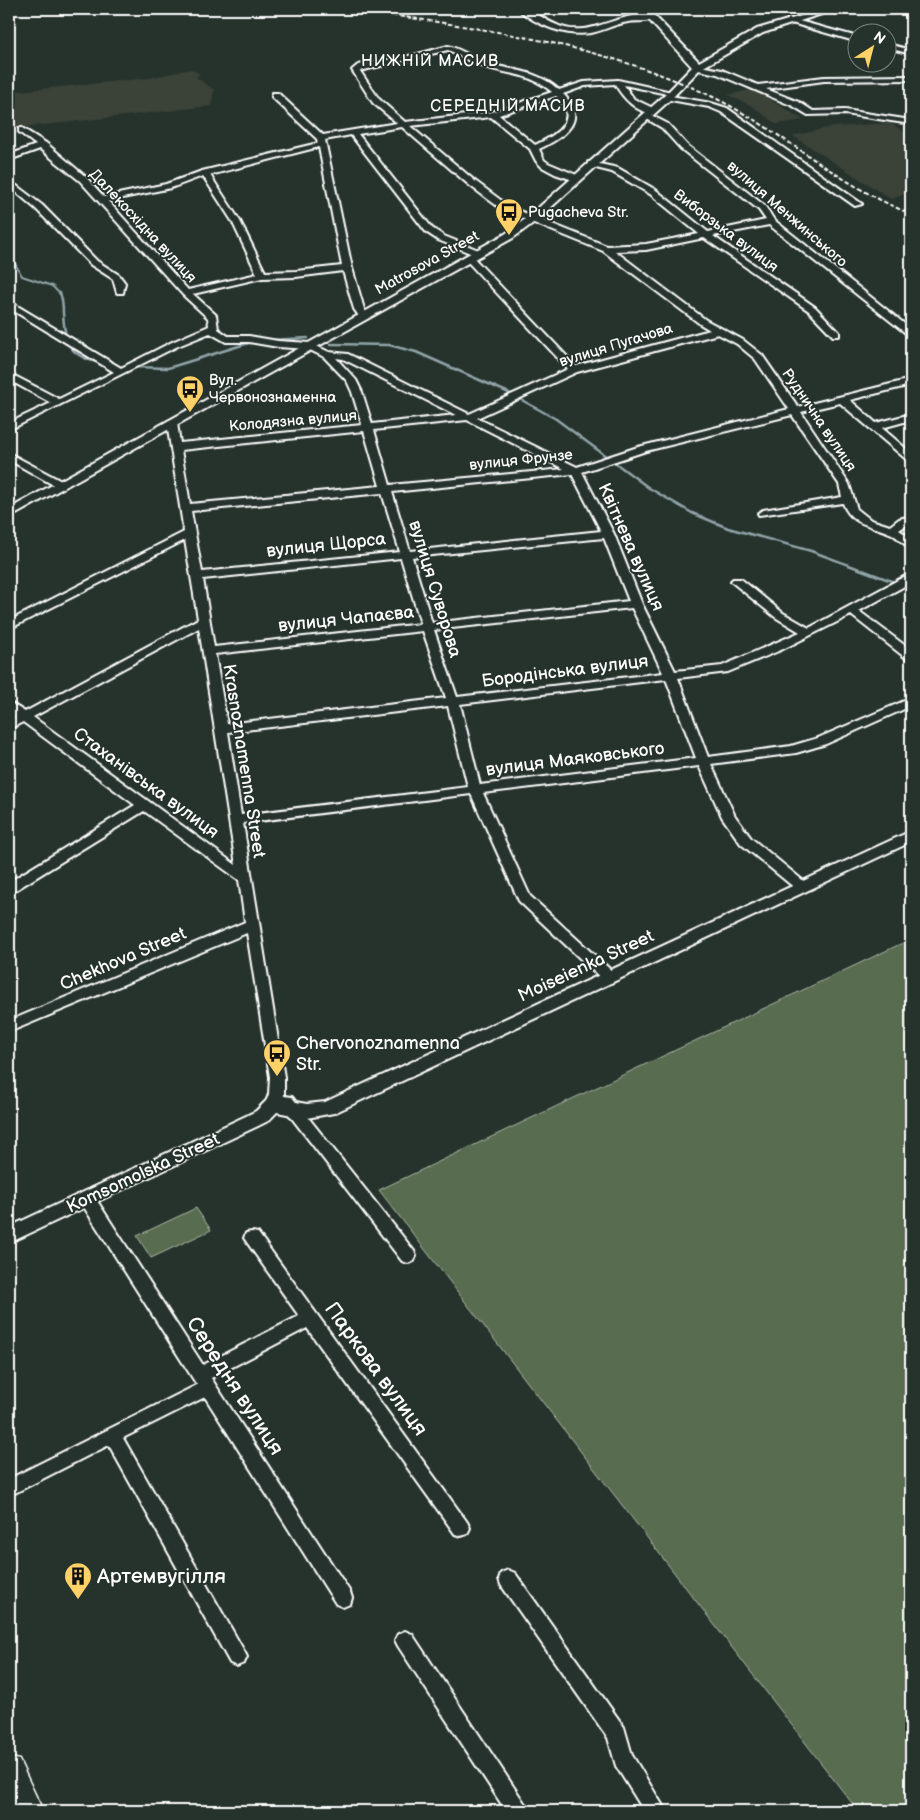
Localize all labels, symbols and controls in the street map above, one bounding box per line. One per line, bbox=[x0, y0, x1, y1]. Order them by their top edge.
north arrow bbox=[848, 22, 898, 72]
text: N bbox=[870, 28, 889, 48]
district label: НИЖНІЙ МАСИВ bbox=[361, 52, 499, 71]
district label: СЕРЕДНІЙ МАСИВ bbox=[430, 97, 586, 116]
street label: вулиця Менжинського bbox=[723, 157, 851, 272]
street label: Далекосхідна вулиця bbox=[85, 165, 201, 287]
street label: Виборзька вулиця bbox=[670, 185, 782, 277]
bus stop icon: Pugacheva Str. bbox=[494, 197, 524, 236]
place label: Pugacheva Str. bbox=[528, 203, 629, 222]
street label: Matrosova Street bbox=[372, 226, 483, 299]
street label: вулиця Пугачова bbox=[557, 319, 675, 371]
street label: Руднична вулиця bbox=[777, 365, 861, 475]
place label: Вул. Червонознаменна bbox=[209, 371, 336, 407]
bus stop icon: Вул. Червонознаменна bbox=[175, 374, 205, 413]
street label: Колодязна вулиця bbox=[228, 406, 358, 436]
street label: вулиця Фрунзе bbox=[468, 445, 574, 475]
street label: Квітнева вулиця bbox=[593, 480, 669, 614]
street label: вулиця Суворова bbox=[404, 518, 466, 660]
street label: вулиця Щорса bbox=[265, 528, 387, 562]
street label: вулиця Чапаєва bbox=[277, 601, 415, 637]
street label: Бородінська вулиця bbox=[481, 650, 649, 692]
street label: Krasnoznamenna Street bbox=[218, 663, 270, 860]
street label: Стаханівська вулиця bbox=[69, 723, 223, 843]
street label: вулиця Маяковського bbox=[485, 738, 665, 780]
street label: Chekhova Street bbox=[57, 923, 190, 995]
street label: Moiseienka Street bbox=[515, 925, 658, 1007]
place label: Chervonoznamenna Str. bbox=[296, 1033, 460, 1075]
bus stop icon: Chervonoznamenna Str. bbox=[262, 1038, 292, 1077]
street label: Komsomolska Street bbox=[63, 1128, 223, 1218]
street label: Паркова вулиця bbox=[319, 1297, 433, 1441]
street label: Середня вулиця bbox=[181, 1312, 289, 1460]
building icon: Артемвугілля bbox=[63, 1561, 93, 1600]
place label: Артемвугілля bbox=[96, 1564, 226, 1589]

